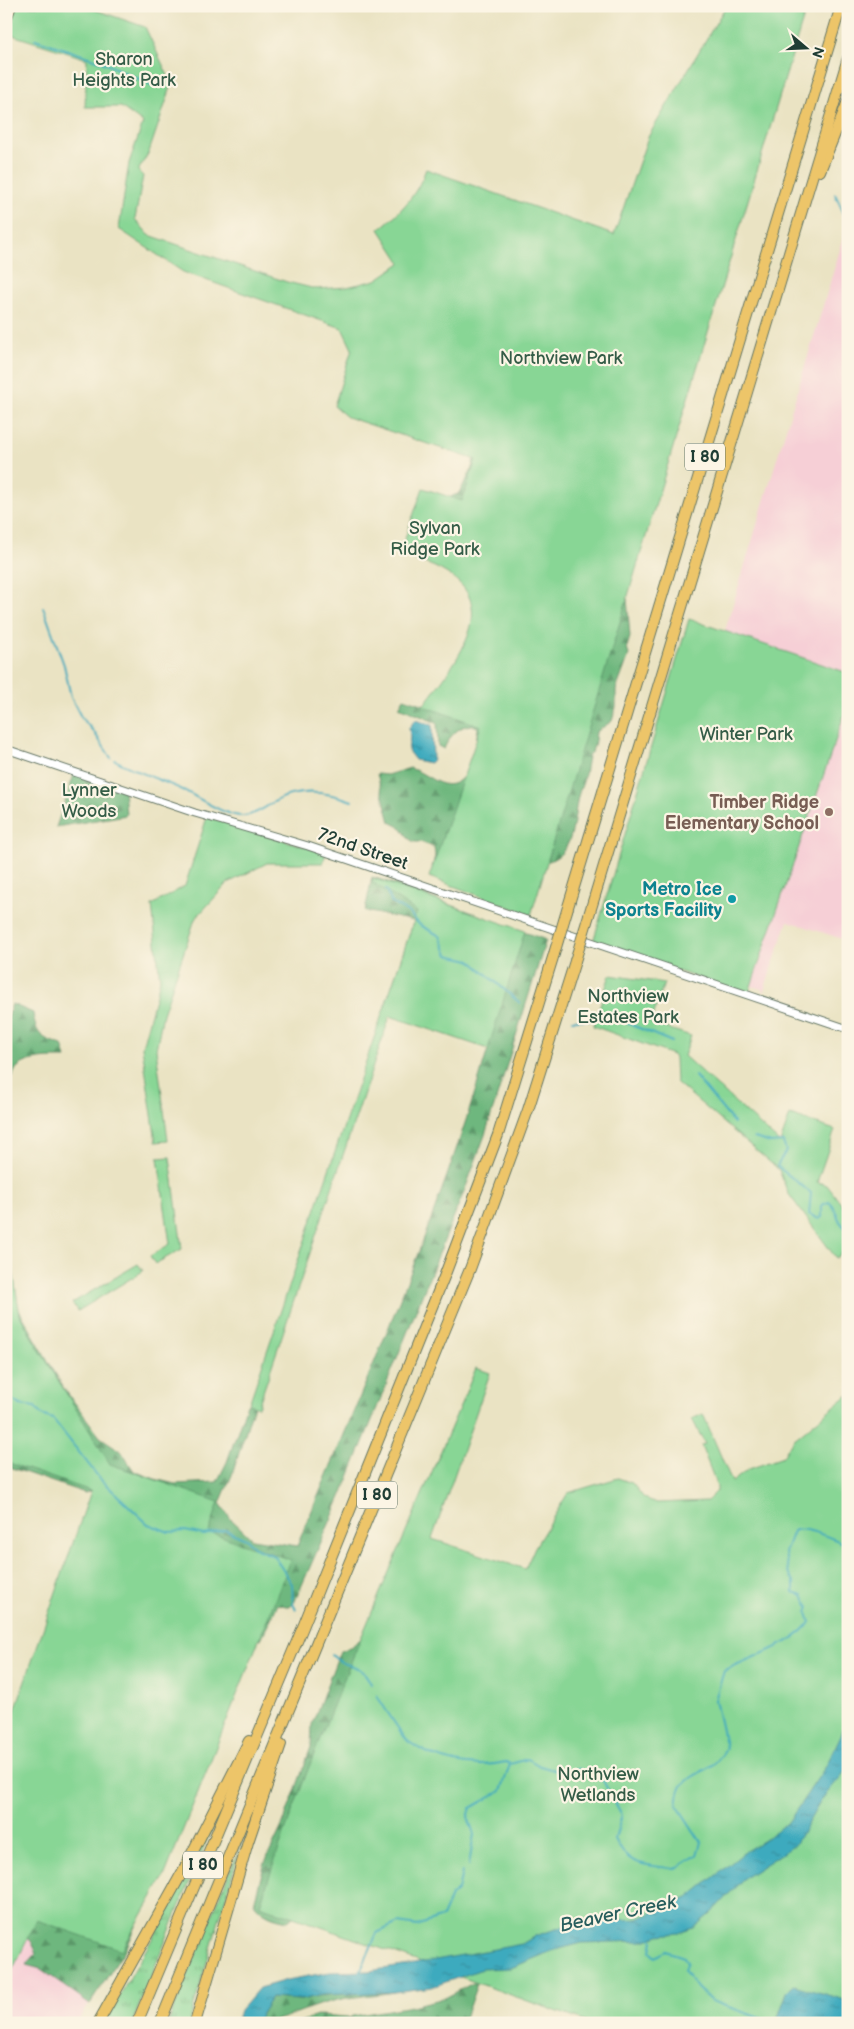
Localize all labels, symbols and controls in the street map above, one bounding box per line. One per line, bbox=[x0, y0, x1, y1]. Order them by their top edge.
north arrow bbox=[782, 22, 832, 72]
text: N bbox=[808, 44, 828, 60]
park label: Sharon Heights Park bbox=[72, 49, 176, 91]
park label: Northview Park bbox=[500, 348, 622, 369]
road number: I 80 bbox=[685, 444, 725, 471]
park label: Sylvan Ridge Park bbox=[390, 518, 480, 560]
park label: Winter Park bbox=[699, 724, 793, 745]
park label: Lynner Woods bbox=[61, 780, 117, 822]
place label: Timber Ridge Elementary School bbox=[665, 792, 819, 834]
marker: Timber Ridge Elementary School bbox=[823, 806, 835, 818]
street label: 72nd Street bbox=[315, 824, 411, 874]
place label: Metro Ice Sports Facility bbox=[605, 879, 723, 921]
marker: Metro Ice Sports Facility bbox=[726, 893, 738, 905]
park label: Northview Estates Park bbox=[577, 986, 679, 1028]
road number: I 80 bbox=[357, 1482, 397, 1508]
park label: Northview Wetlands bbox=[557, 1764, 639, 1806]
road number: I 80 bbox=[183, 1852, 223, 1878]
water label: Beaver Creek bbox=[558, 1890, 679, 1938]

